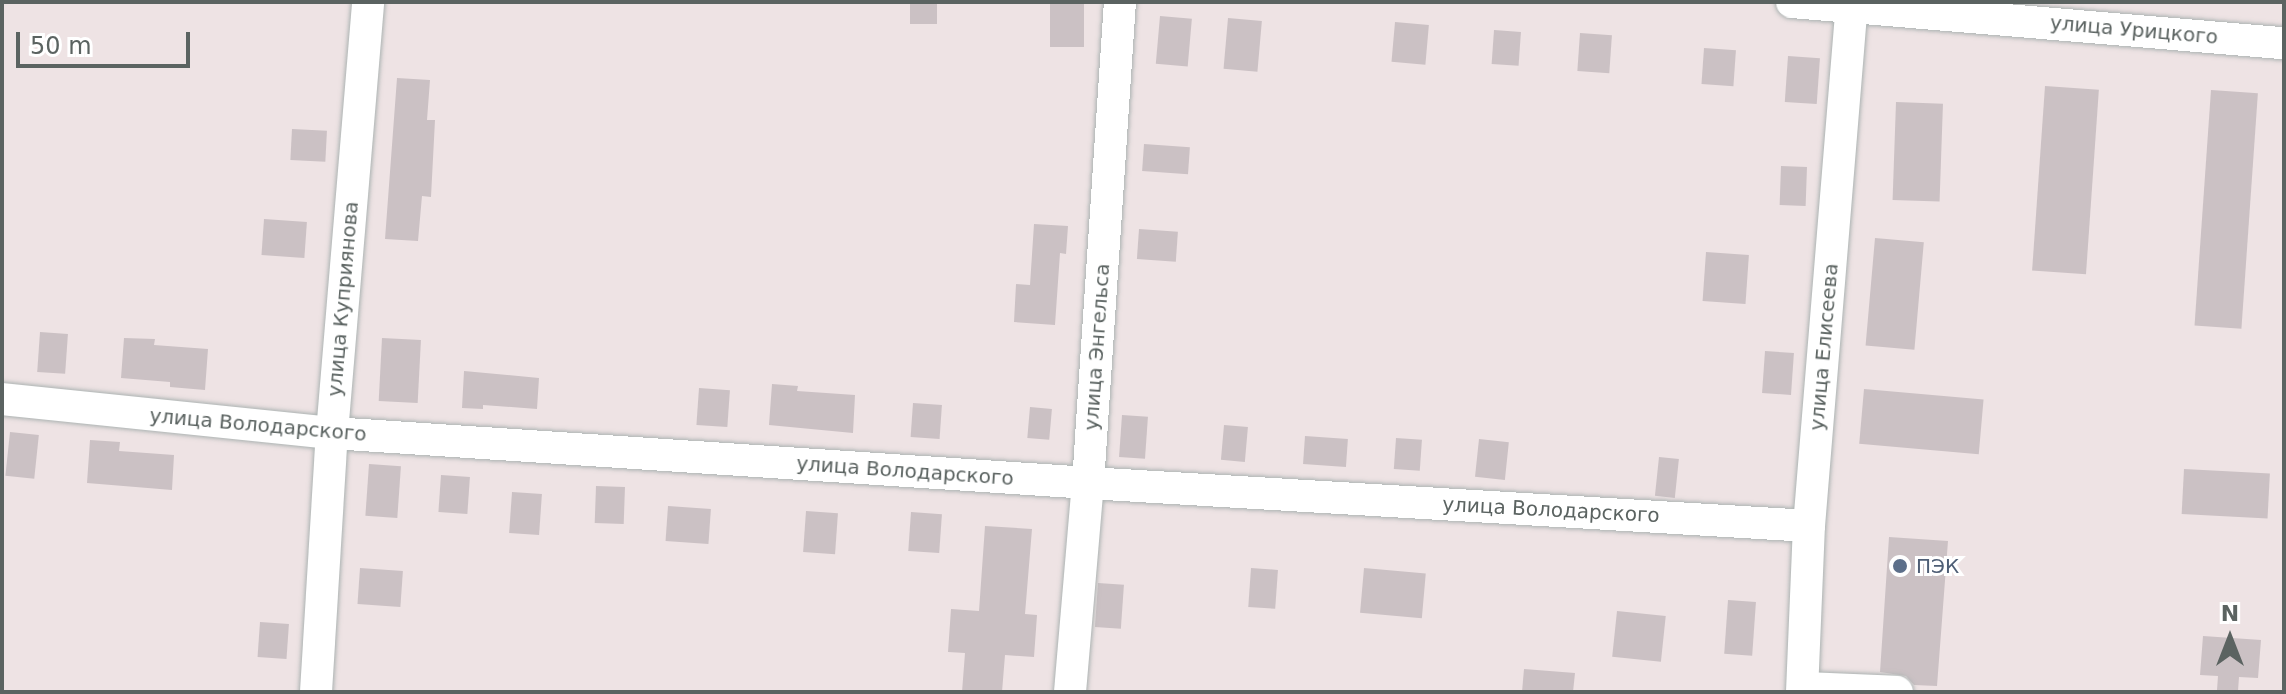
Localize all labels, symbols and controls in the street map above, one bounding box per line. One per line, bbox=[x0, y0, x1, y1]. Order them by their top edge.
street label: улица Урицкого bbox=[2049, 11, 2219, 49]
scale bar bbox=[20, 16, 194, 66]
text: 50 m bbox=[30, 32, 92, 60]
street label: улица Куприянова bbox=[323, 200, 363, 398]
street label: улица Елисеева bbox=[1805, 262, 1843, 432]
street label: улица Энгельса bbox=[1079, 263, 1115, 431]
street label: улица Володарского bbox=[149, 404, 367, 446]
street label: улица Володарского bbox=[796, 451, 1014, 491]
street label: улица Володарского bbox=[1442, 492, 1660, 528]
place label: ПЭК bbox=[1916, 554, 1959, 578]
marker: ПЭК bbox=[1891, 557, 1909, 575]
north arrow bbox=[2190, 598, 2270, 678]
text: N bbox=[2221, 601, 2239, 626]

